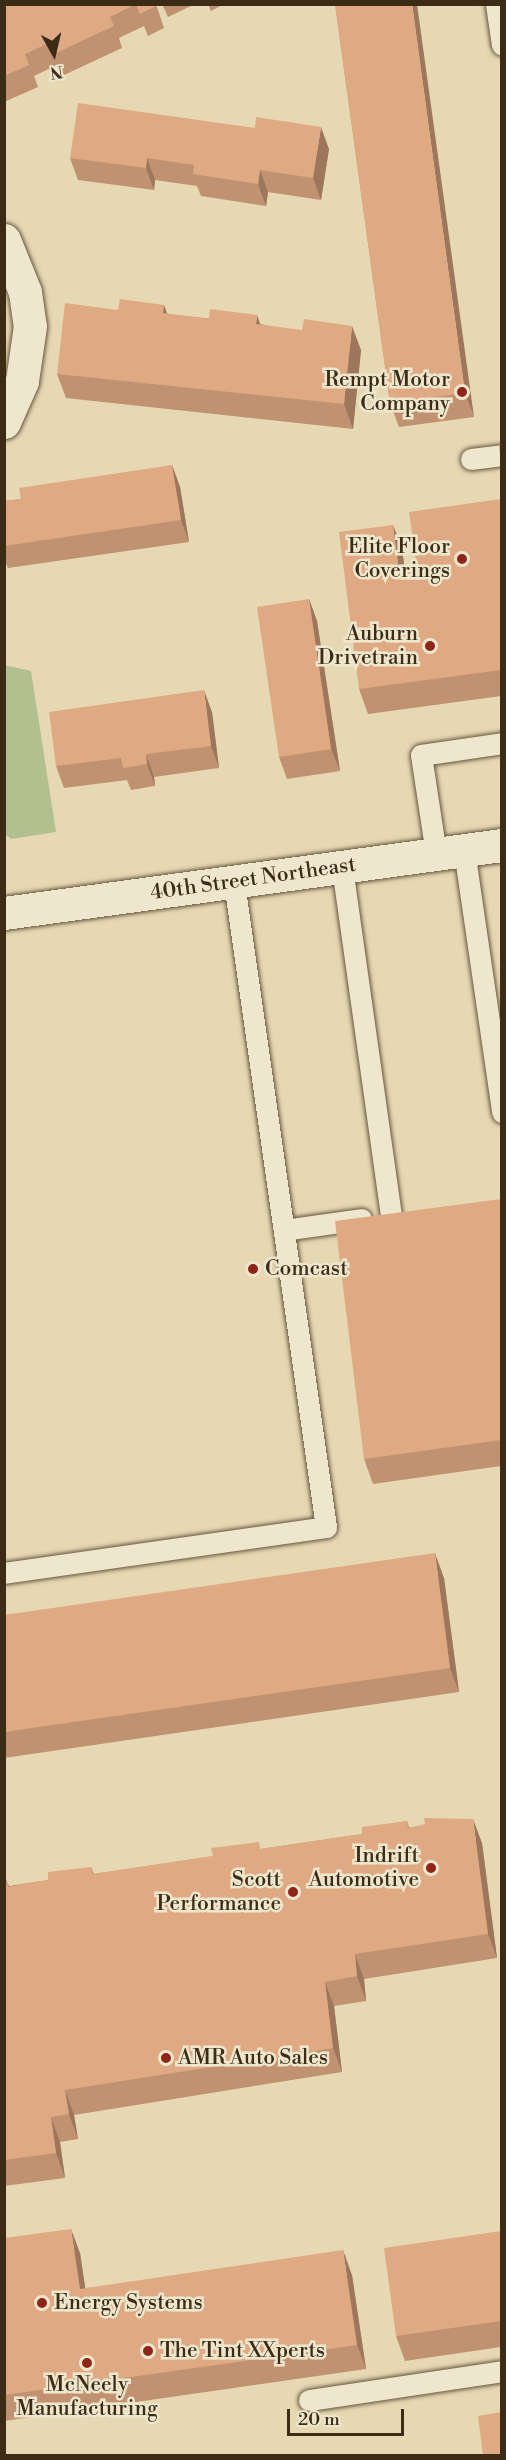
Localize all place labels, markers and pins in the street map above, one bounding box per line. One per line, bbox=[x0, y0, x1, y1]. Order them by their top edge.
place label: Rempt Motor Company bbox=[325, 367, 450, 417]
marker: Rempt Motor Company bbox=[455, 385, 469, 399]
place label: Elite Floor Coverings bbox=[348, 534, 450, 584]
marker: Elite Floor Coverings bbox=[455, 552, 469, 566]
place label: Auburn Drivetrain bbox=[318, 621, 418, 671]
marker: Auburn Drivetrain bbox=[423, 639, 437, 653]
place label: Comcast bbox=[265, 1256, 348, 1282]
marker: Comcast bbox=[246, 1262, 260, 1276]
place label: Indrift Automotive bbox=[309, 1843, 419, 1893]
marker: Indrift Automotive bbox=[424, 1861, 438, 1875]
place label: Scott Performance bbox=[157, 1867, 281, 1917]
marker: Scott Performance bbox=[286, 1885, 300, 1899]
place label: AMR Auto Sales bbox=[178, 2045, 328, 2071]
marker: AMR Auto Sales bbox=[159, 2051, 173, 2065]
place label: Energy Systems bbox=[54, 2290, 203, 2316]
marker: Energy Systems bbox=[35, 2296, 49, 2310]
place label: The Tint XXperts bbox=[160, 2338, 325, 2364]
marker: The Tint XXperts bbox=[141, 2344, 155, 2358]
marker: McNeely Manufacturing bbox=[80, 2356, 94, 2370]
place label: McNeely Manufacturing bbox=[16, 2372, 158, 2422]

